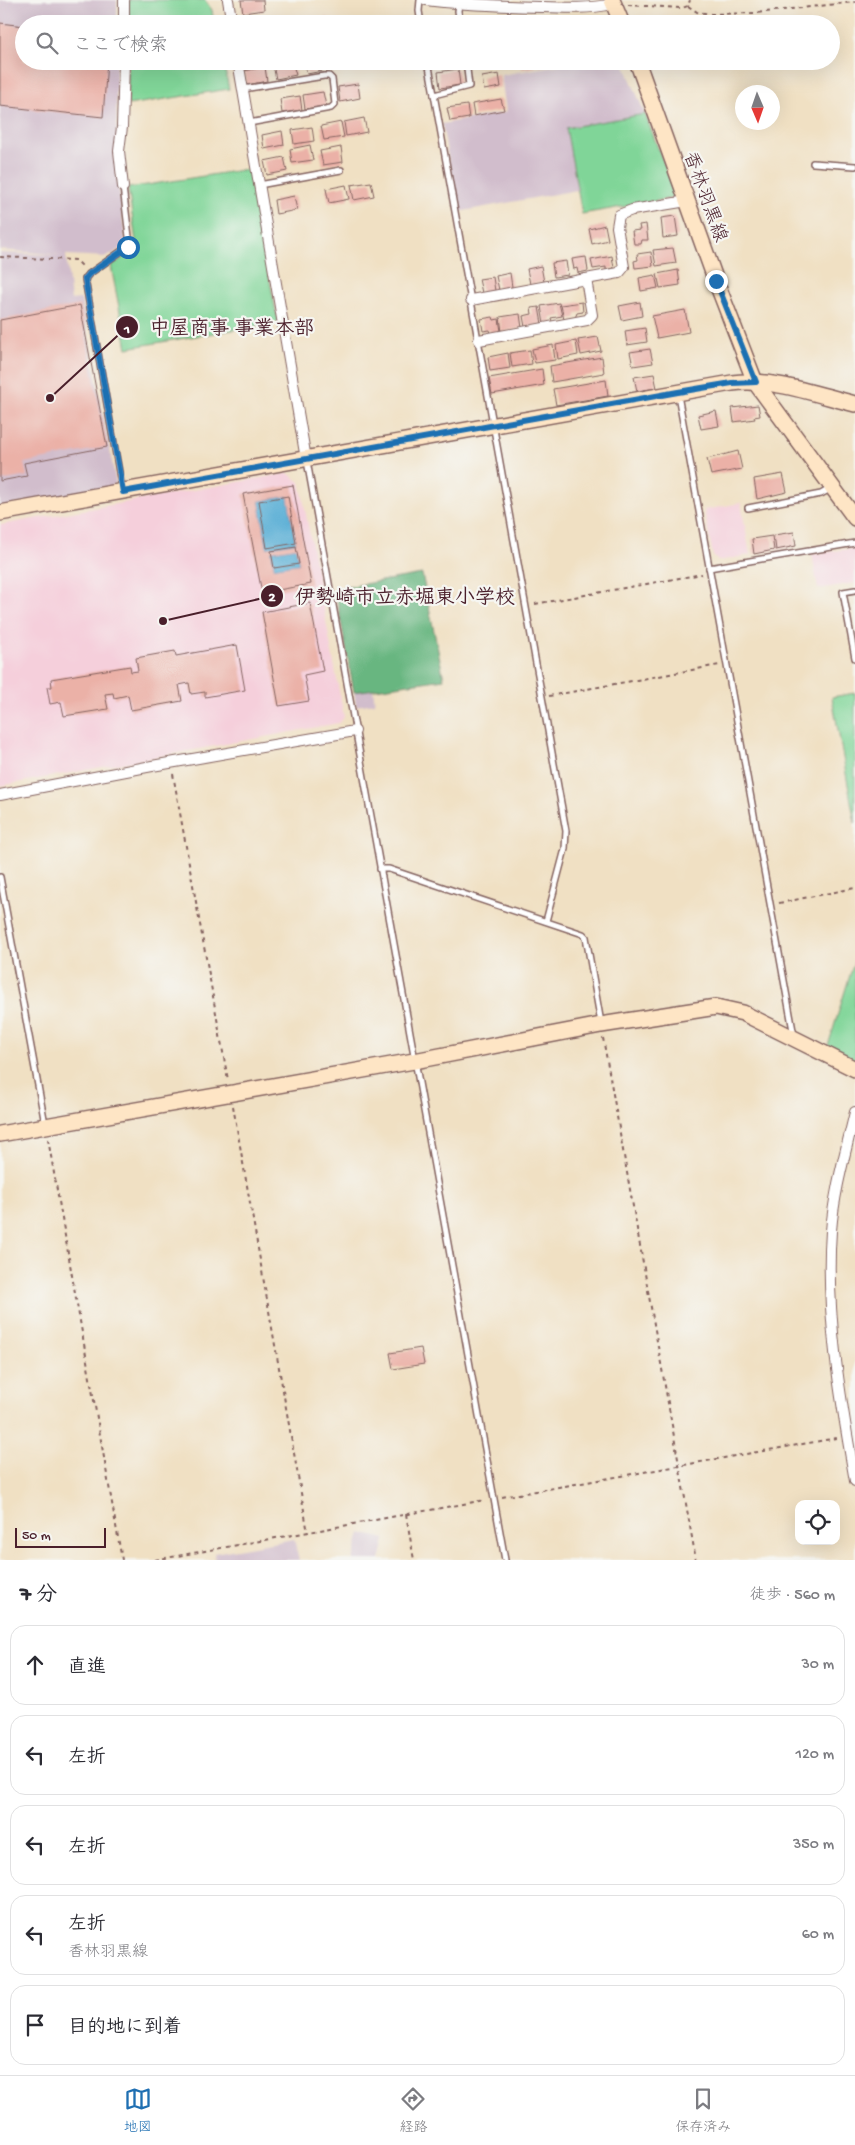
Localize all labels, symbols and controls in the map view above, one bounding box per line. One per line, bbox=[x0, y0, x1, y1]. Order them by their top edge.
search box bbox=[15, 15, 840, 70]
icon: search bbox=[33, 29, 61, 57]
text: ここで検索 bbox=[73, 35, 168, 58]
north arrow bbox=[735, 85, 780, 130]
street label: 香林羽黒線 bbox=[677, 148, 732, 246]
route start bbox=[117, 236, 140, 259]
route end bbox=[705, 270, 728, 293]
callout: 中屋商事 事業本部 bbox=[115, 310, 325, 345]
text: 中屋商事 事業本部 bbox=[150, 317, 314, 342]
text: 1 bbox=[123, 321, 130, 339]
callout: 伊勢崎市立赤堀東小学校 bbox=[260, 578, 525, 613]
text: 伊勢崎市立赤堀東小学校 bbox=[295, 586, 515, 611]
text: 2 bbox=[268, 589, 276, 607]
map controls bbox=[795, 1500, 840, 1545]
button: locate bbox=[795, 1500, 840, 1545]
scale bar bbox=[15, 1525, 106, 1548]
text: 50 m bbox=[22, 1528, 51, 1545]
text: 7 分 bbox=[20, 1584, 57, 1609]
text: 徒歩 · 560 m bbox=[750, 1587, 835, 1606]
icon: ahead bbox=[21, 1651, 49, 1679]
text: 30 m bbox=[801, 1656, 834, 1675]
text: 直進 bbox=[68, 1657, 106, 1680]
icon: left bbox=[21, 1741, 49, 1769]
text: 120 m bbox=[795, 1746, 834, 1765]
text: 左折 bbox=[68, 1747, 106, 1770]
icon: left bbox=[21, 1831, 49, 1859]
text: 350 m bbox=[793, 1836, 834, 1855]
text: 左折 bbox=[68, 1837, 106, 1860]
text: 左折 bbox=[68, 1914, 106, 1937]
icon: left bbox=[21, 1921, 49, 1949]
text: 60 m bbox=[802, 1926, 834, 1945]
text: 香林羽黒線 bbox=[68, 1944, 148, 1963]
icon: arrive bbox=[21, 2011, 49, 2039]
text: 目的地に到着 bbox=[68, 2017, 182, 2040]
tab: 地図 bbox=[124, 2085, 152, 2137]
tab: 経路 bbox=[399, 2085, 427, 2137]
tab: 保存済み bbox=[675, 2085, 731, 2137]

